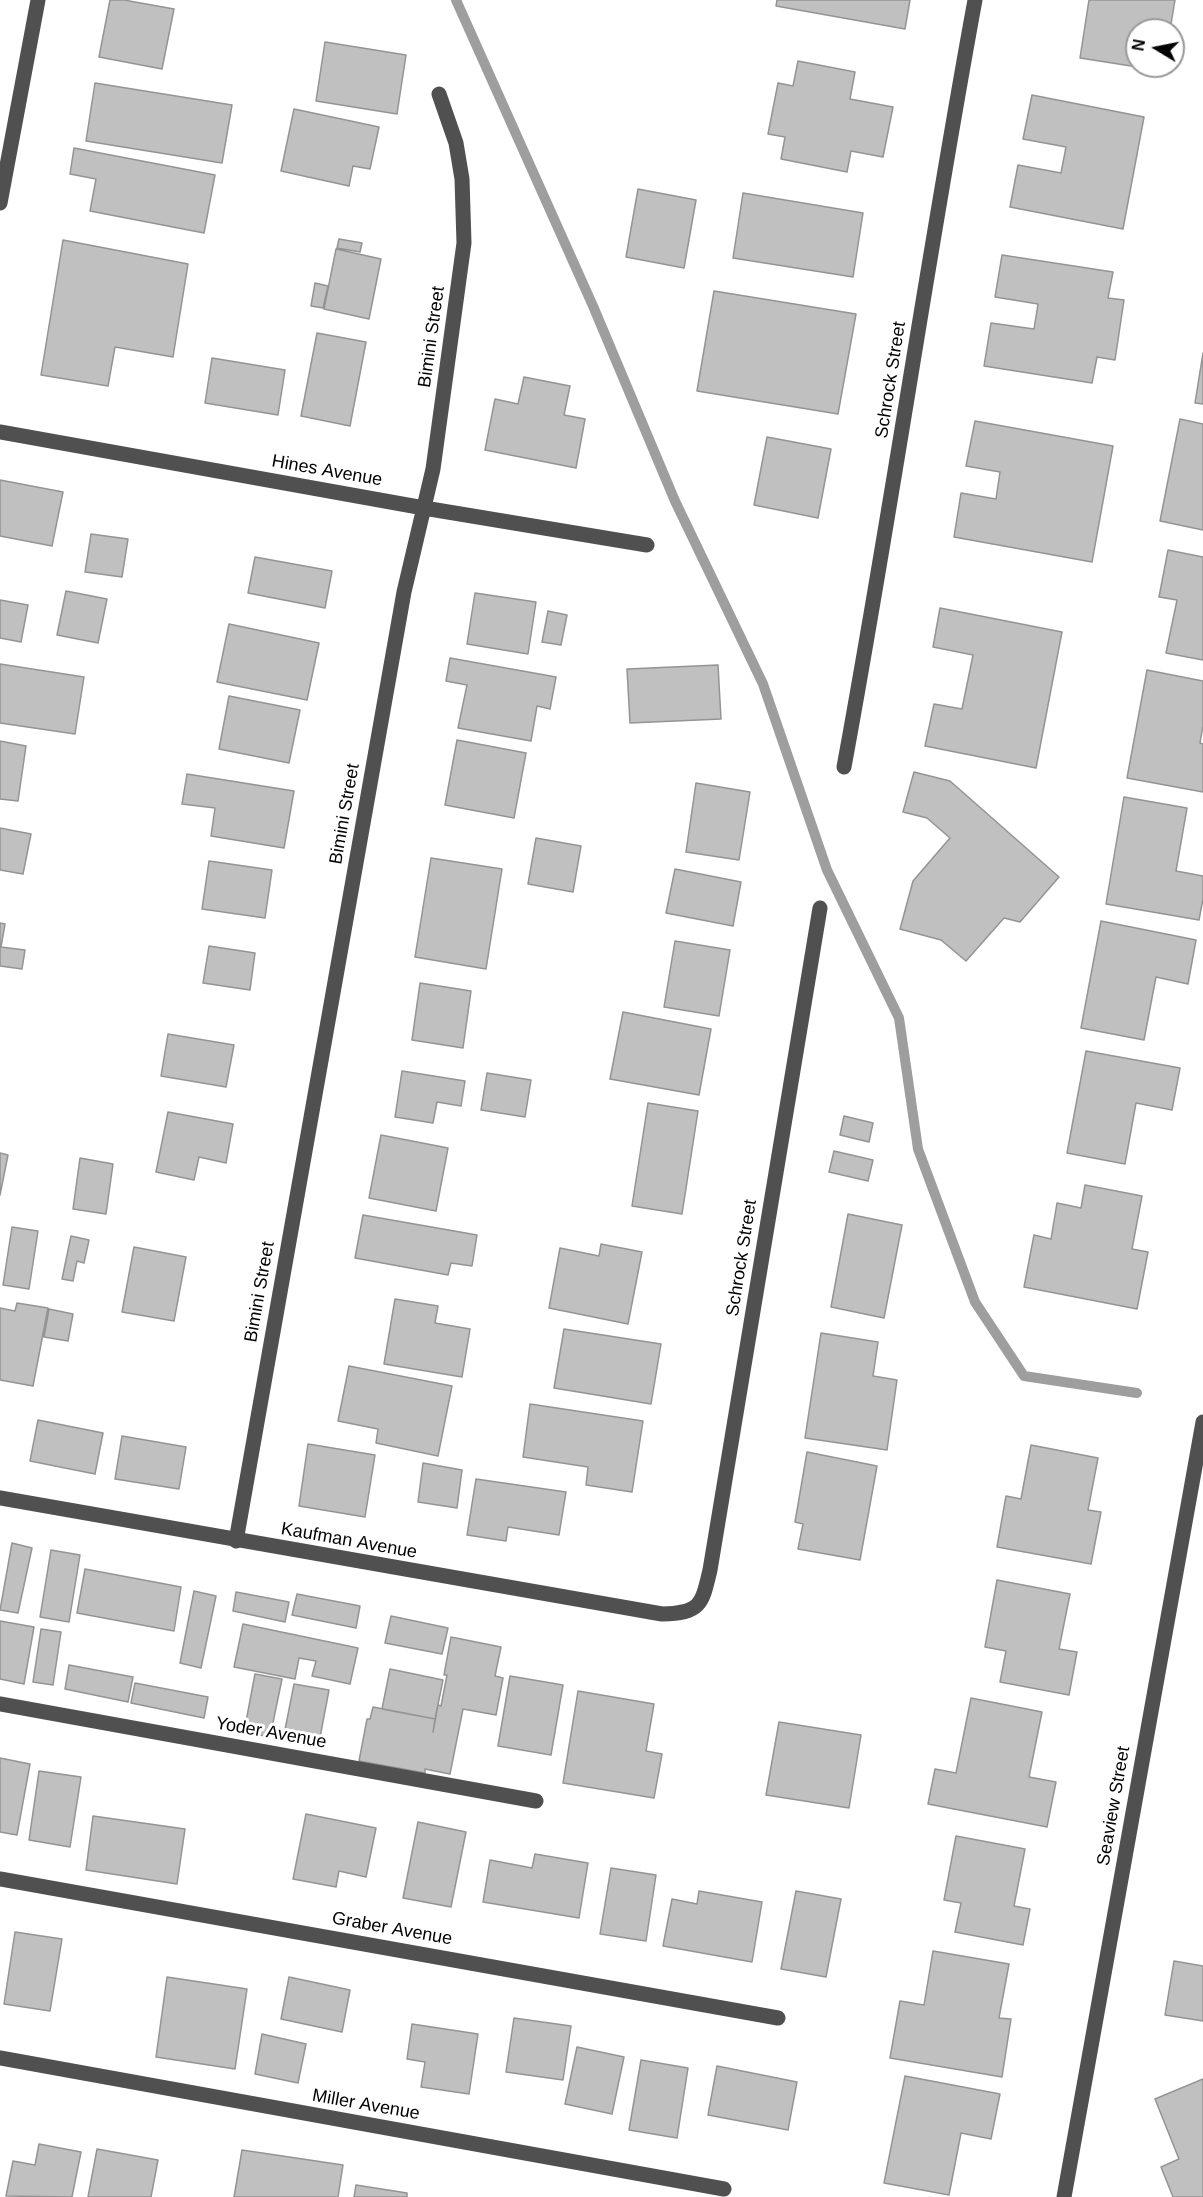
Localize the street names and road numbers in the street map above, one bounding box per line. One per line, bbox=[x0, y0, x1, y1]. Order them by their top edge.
street label: Bimini Street bbox=[414, 285, 450, 389]
street label: Schrock Street bbox=[871, 320, 911, 440]
street label: Hines Avenue bbox=[270, 451, 384, 491]
street label: Bimini Street bbox=[326, 762, 364, 866]
street label: Schrock Street bbox=[722, 1198, 762, 1318]
street label: Bimini Street bbox=[241, 1240, 279, 1344]
street label: Kaufman Avenue bbox=[279, 1518, 419, 1564]
street label: Yoder Avenue bbox=[214, 1713, 328, 1753]
street label: Seaview Street bbox=[1093, 1745, 1135, 1867]
street label: Graber Avenue bbox=[330, 1908, 454, 1950]
street label: Miller Avenue bbox=[311, 2085, 421, 2125]

